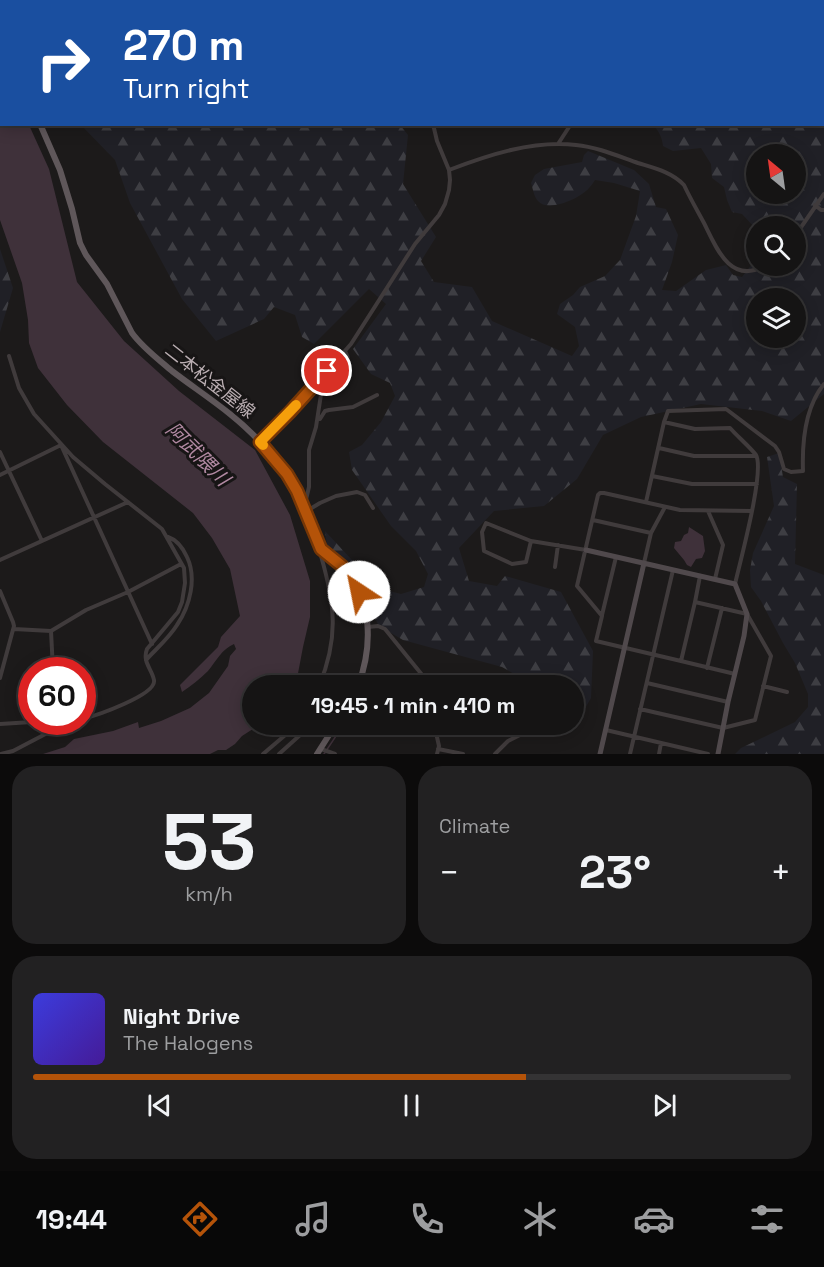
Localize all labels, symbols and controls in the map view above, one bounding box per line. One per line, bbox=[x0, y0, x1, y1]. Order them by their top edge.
text: 270 m bbox=[123, 19, 244, 72]
icon: right bbox=[24, 24, 102, 102]
text: Turn right bbox=[123, 71, 250, 106]
north arrow bbox=[746, 144, 806, 204]
map controls bbox=[746, 144, 806, 348]
button: search bbox=[746, 216, 806, 276]
button: layers bbox=[746, 288, 806, 348]
street label: 二本松金屋線 bbox=[161, 338, 260, 423]
pin bbox=[301, 345, 352, 396]
icon: arrive bbox=[310, 354, 343, 387]
water label: 阿武隈川 bbox=[161, 417, 237, 493]
position arrow bbox=[327, 560, 391, 624]
speed limit sign: 60 bbox=[18, 657, 96, 735]
text: 19:45 · 1 min · 410 m bbox=[311, 691, 515, 719]
text: 53 bbox=[162, 792, 256, 892]
text: Climate bbox=[439, 813, 510, 839]
text: 23° bbox=[579, 844, 651, 901]
text: − bbox=[439, 852, 459, 894]
text: + bbox=[771, 852, 791, 894]
text: km/h bbox=[185, 881, 233, 907]
text: Night Drive bbox=[123, 1002, 240, 1030]
text: The Halogens bbox=[123, 1030, 253, 1056]
icon: previous bbox=[143, 1089, 176, 1122]
icon: pause bbox=[395, 1089, 428, 1122]
icon: next bbox=[648, 1089, 681, 1122]
icon: directions bbox=[179, 1198, 221, 1240]
icon: music bbox=[292, 1198, 334, 1240]
icon: phone bbox=[406, 1198, 448, 1240]
icon: climate bbox=[519, 1198, 561, 1240]
icon: car bbox=[633, 1198, 675, 1240]
icon: filters bbox=[746, 1198, 788, 1240]
text: 19:44 bbox=[36, 1202, 107, 1237]

